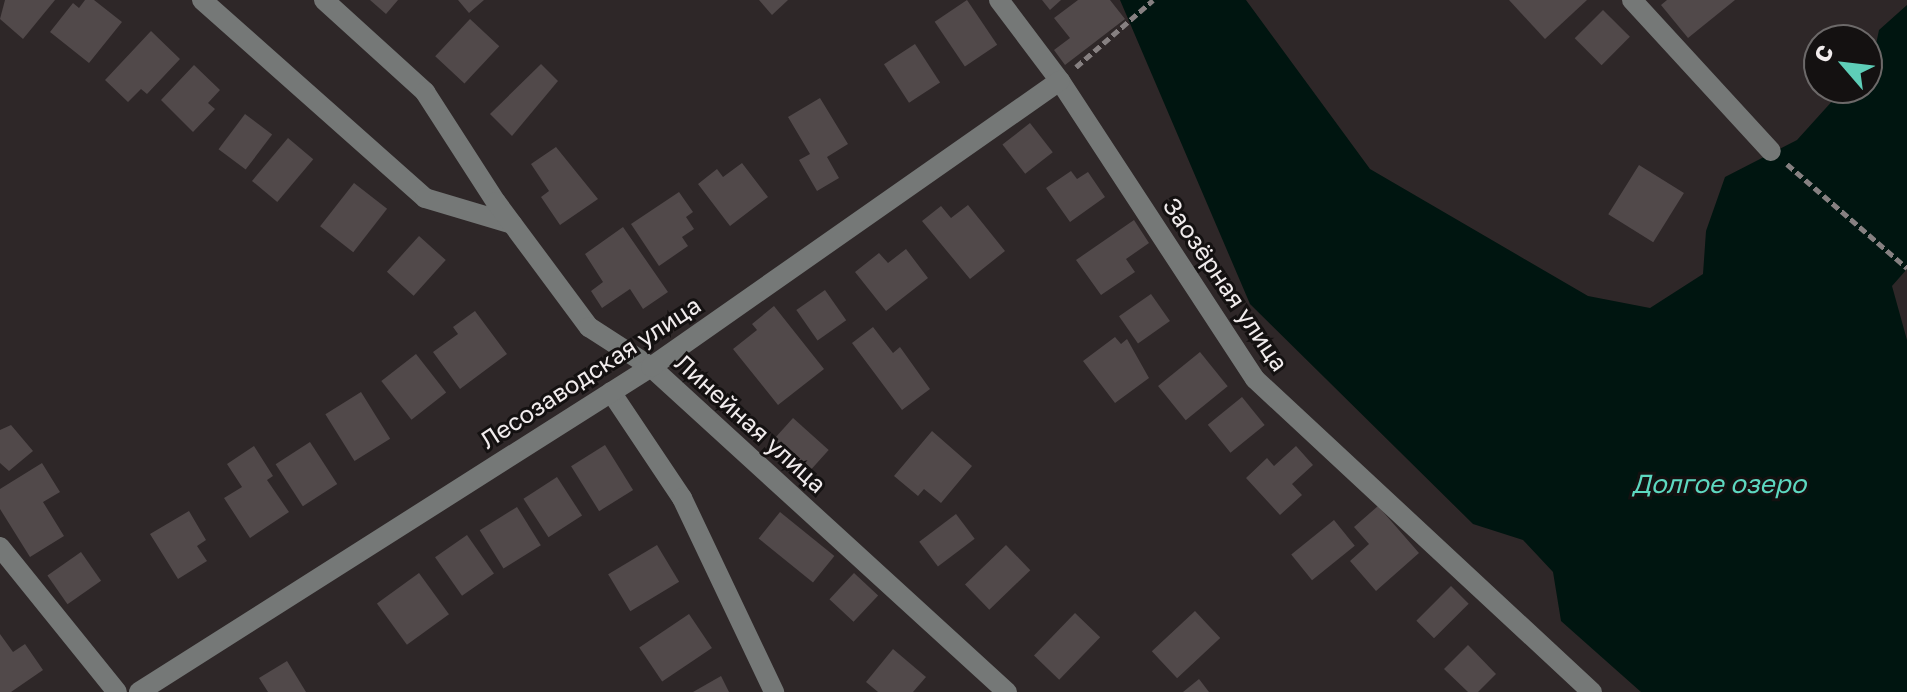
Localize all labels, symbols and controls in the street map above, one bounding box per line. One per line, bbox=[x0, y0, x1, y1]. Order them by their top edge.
north arrow bbox=[1803, 24, 1883, 104]
text: С bbox=[1808, 40, 1839, 67]
street label: Заозёрная улица bbox=[1157, 192, 1295, 376]
street label: Лесозаводская улица bbox=[474, 290, 706, 454]
street label: Линейная улица bbox=[670, 348, 832, 498]
water label: Долгое озеро bbox=[1632, 468, 1806, 500]

